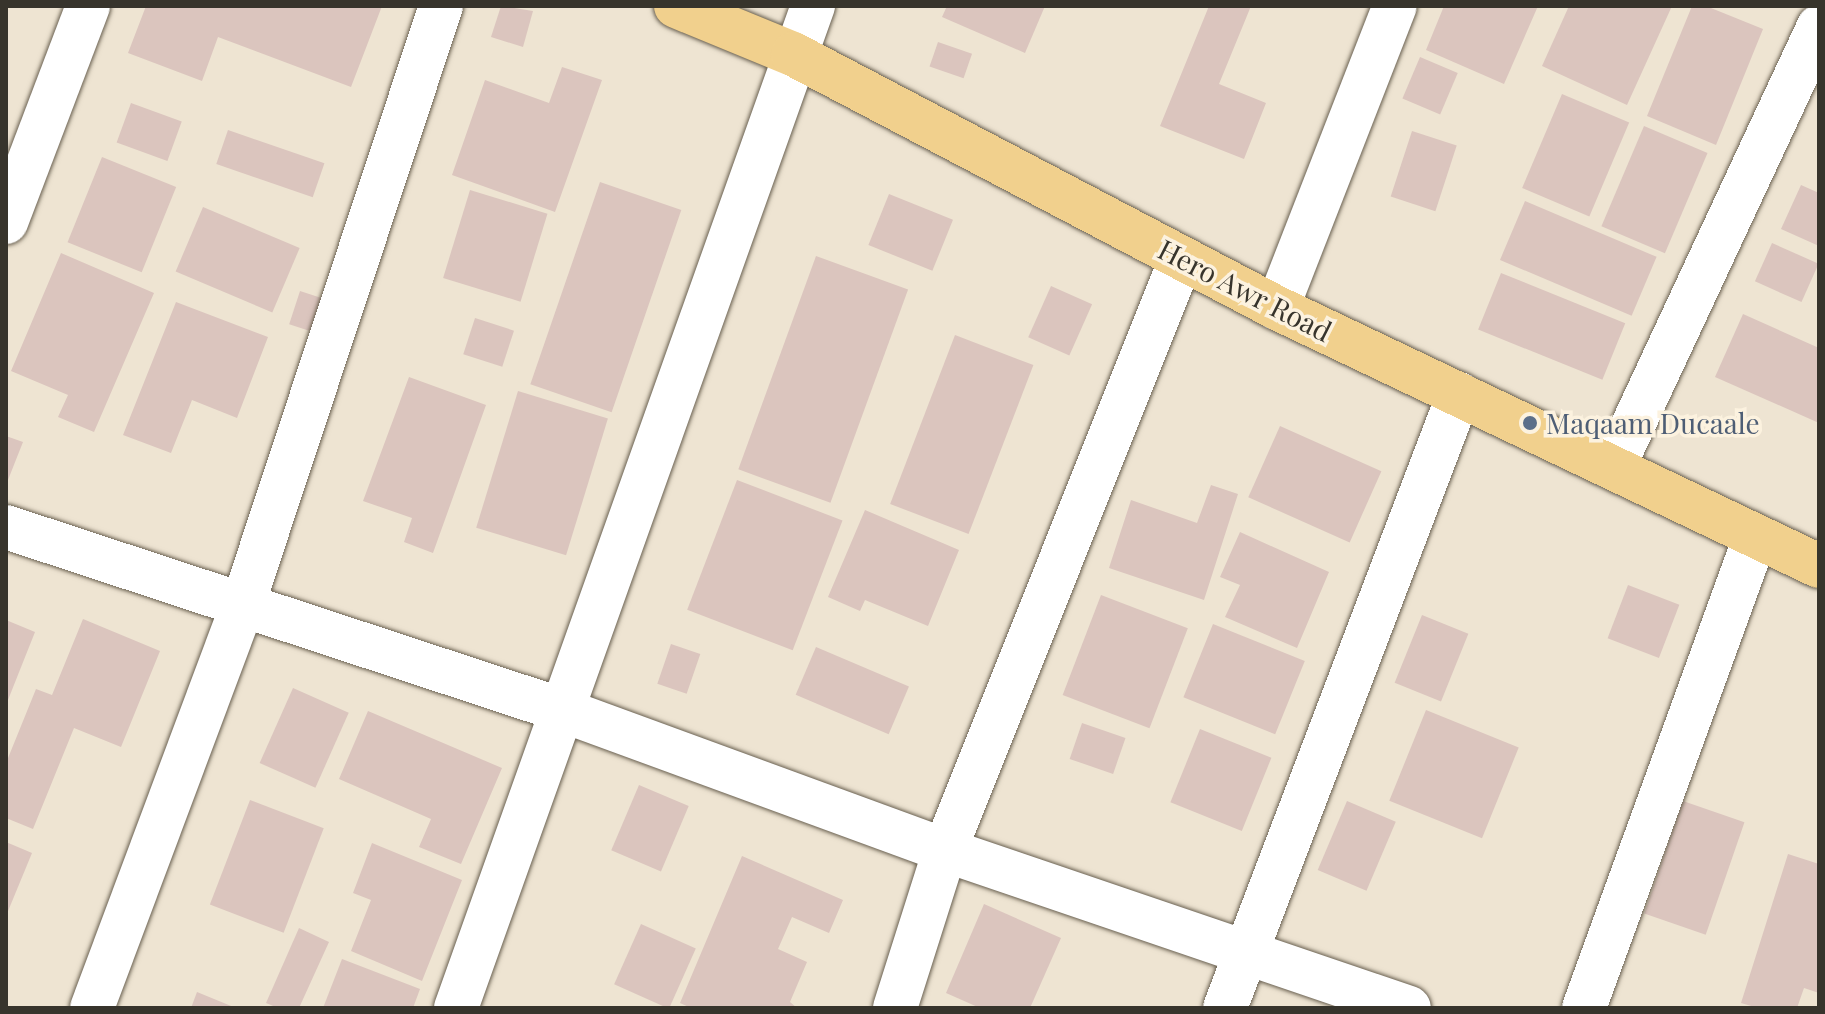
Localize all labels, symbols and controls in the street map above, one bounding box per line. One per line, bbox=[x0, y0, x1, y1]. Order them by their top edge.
street label: Hero Awr Road bbox=[1152, 232, 1338, 348]
place label: Maqaam Ducaale bbox=[1546, 406, 1760, 440]
marker: Maqaam Ducaale bbox=[1521, 414, 1539, 432]

